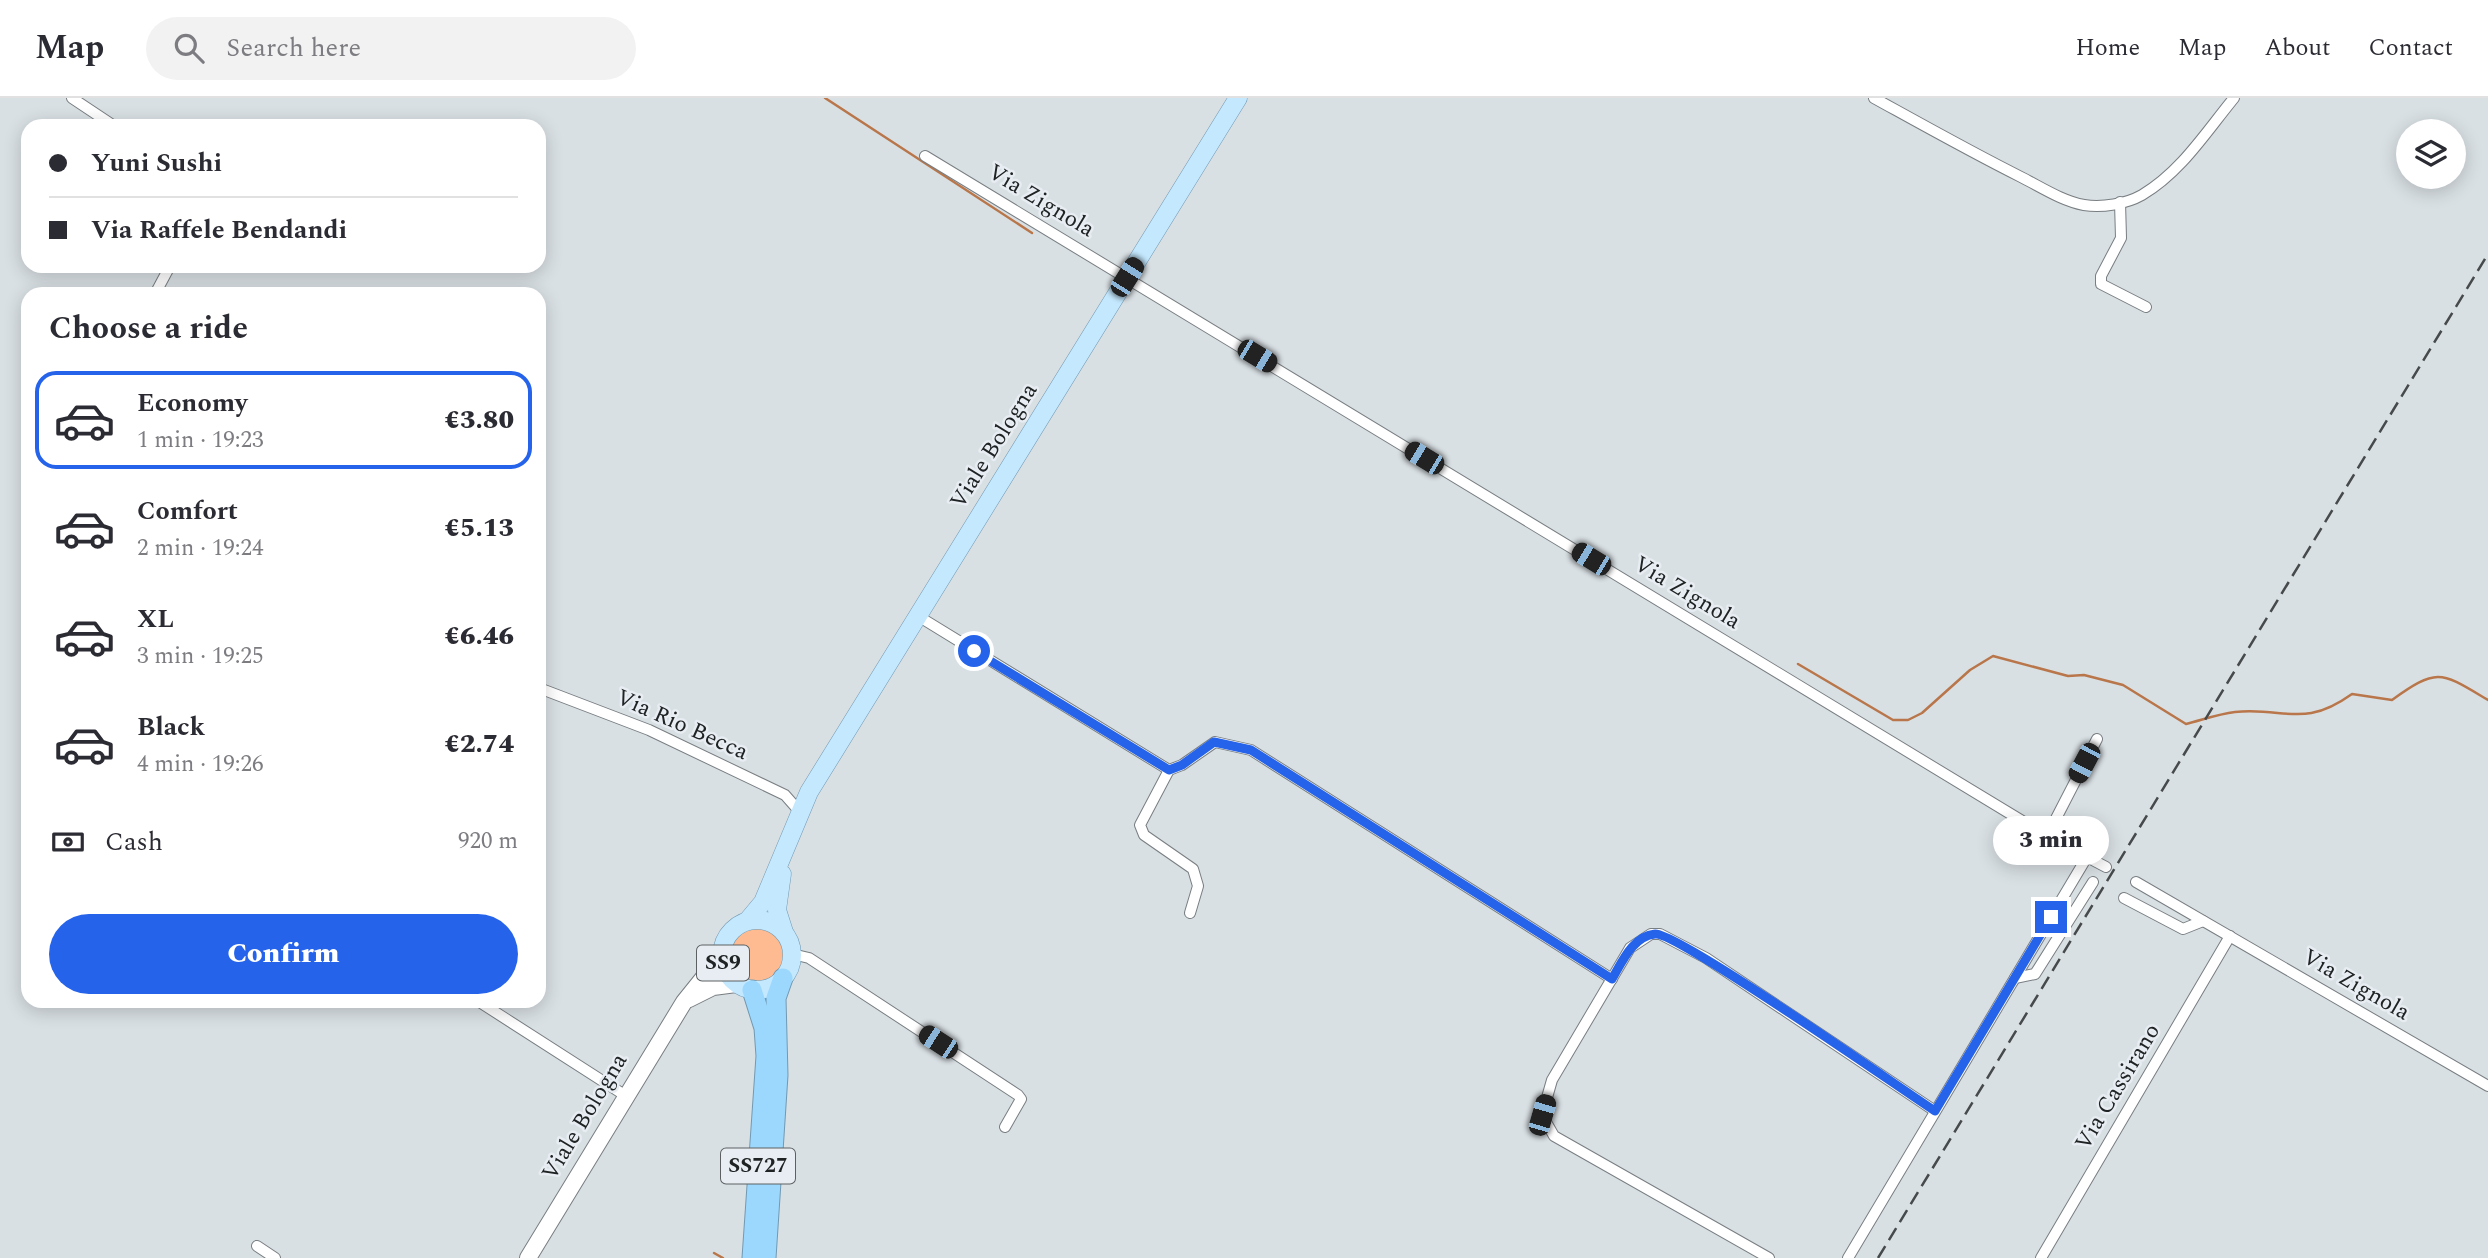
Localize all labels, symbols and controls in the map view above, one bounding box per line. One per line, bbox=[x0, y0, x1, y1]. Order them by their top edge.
search box bbox=[146, 17, 636, 80]
text: Map bbox=[35, 23, 104, 73]
text: Search here bbox=[226, 28, 361, 68]
icon: search bbox=[170, 29, 208, 67]
text: Home bbox=[2075, 30, 2140, 66]
text: Map bbox=[2178, 30, 2226, 66]
text: About bbox=[2264, 30, 2330, 66]
text: Contact bbox=[2368, 30, 2453, 66]
map controls bbox=[2396, 119, 2466, 189]
button: layers bbox=[2396, 119, 2466, 189]
text: Yuni Sushi bbox=[91, 143, 222, 183]
street label: Via Zignola bbox=[981, 155, 1101, 247]
text: Via Raffele Bendandi bbox=[91, 210, 347, 250]
car bbox=[1107, 254, 1148, 300]
text: Choose a ride bbox=[49, 304, 248, 353]
car bbox=[1234, 336, 1281, 376]
street label: Viale Bologna bbox=[941, 376, 1047, 516]
text: Economy bbox=[137, 383, 247, 423]
icon: car bbox=[53, 389, 116, 452]
text: €3.80 bbox=[444, 400, 514, 440]
text: 1 min · 19:23 bbox=[137, 423, 264, 458]
car bbox=[1401, 438, 1448, 478]
text: Comfort bbox=[137, 491, 238, 531]
icon: car bbox=[53, 497, 116, 560]
text: €5.13 bbox=[444, 508, 514, 548]
text: 2 min · 19:24 bbox=[137, 531, 264, 566]
car bbox=[1568, 539, 1615, 579]
street label: Via Zignola bbox=[1627, 547, 1747, 639]
text: XL bbox=[137, 599, 174, 639]
icon: car bbox=[53, 605, 116, 668]
text: €6.46 bbox=[444, 616, 514, 656]
route start bbox=[958, 635, 990, 667]
text: 3 min · 19:25 bbox=[137, 639, 264, 674]
street label: Via Rio Becca bbox=[610, 680, 754, 770]
text: Black bbox=[137, 707, 205, 747]
icon: car bbox=[53, 713, 116, 776]
text: €2.74 bbox=[444, 724, 514, 764]
car bbox=[2065, 740, 2104, 786]
text: 4 min · 19:26 bbox=[137, 747, 264, 782]
callout: 3 min bbox=[1993, 816, 2109, 864]
text: Cash bbox=[105, 822, 163, 862]
icon: cash bbox=[49, 823, 87, 861]
text: 3 min bbox=[2019, 823, 2083, 858]
text: 920 m bbox=[458, 824, 518, 859]
route end bbox=[2035, 901, 2067, 933]
button: Confirm bbox=[49, 914, 518, 994]
street label: Via Zignola bbox=[2296, 940, 2416, 1030]
road number: SS9 bbox=[697, 946, 749, 980]
street label: Via Cassirano bbox=[2066, 1017, 2170, 1157]
car bbox=[915, 1022, 962, 1062]
street label: Viale Bologna bbox=[533, 1047, 637, 1187]
car bbox=[1527, 1092, 1558, 1138]
road number: SS727 bbox=[721, 1148, 795, 1184]

